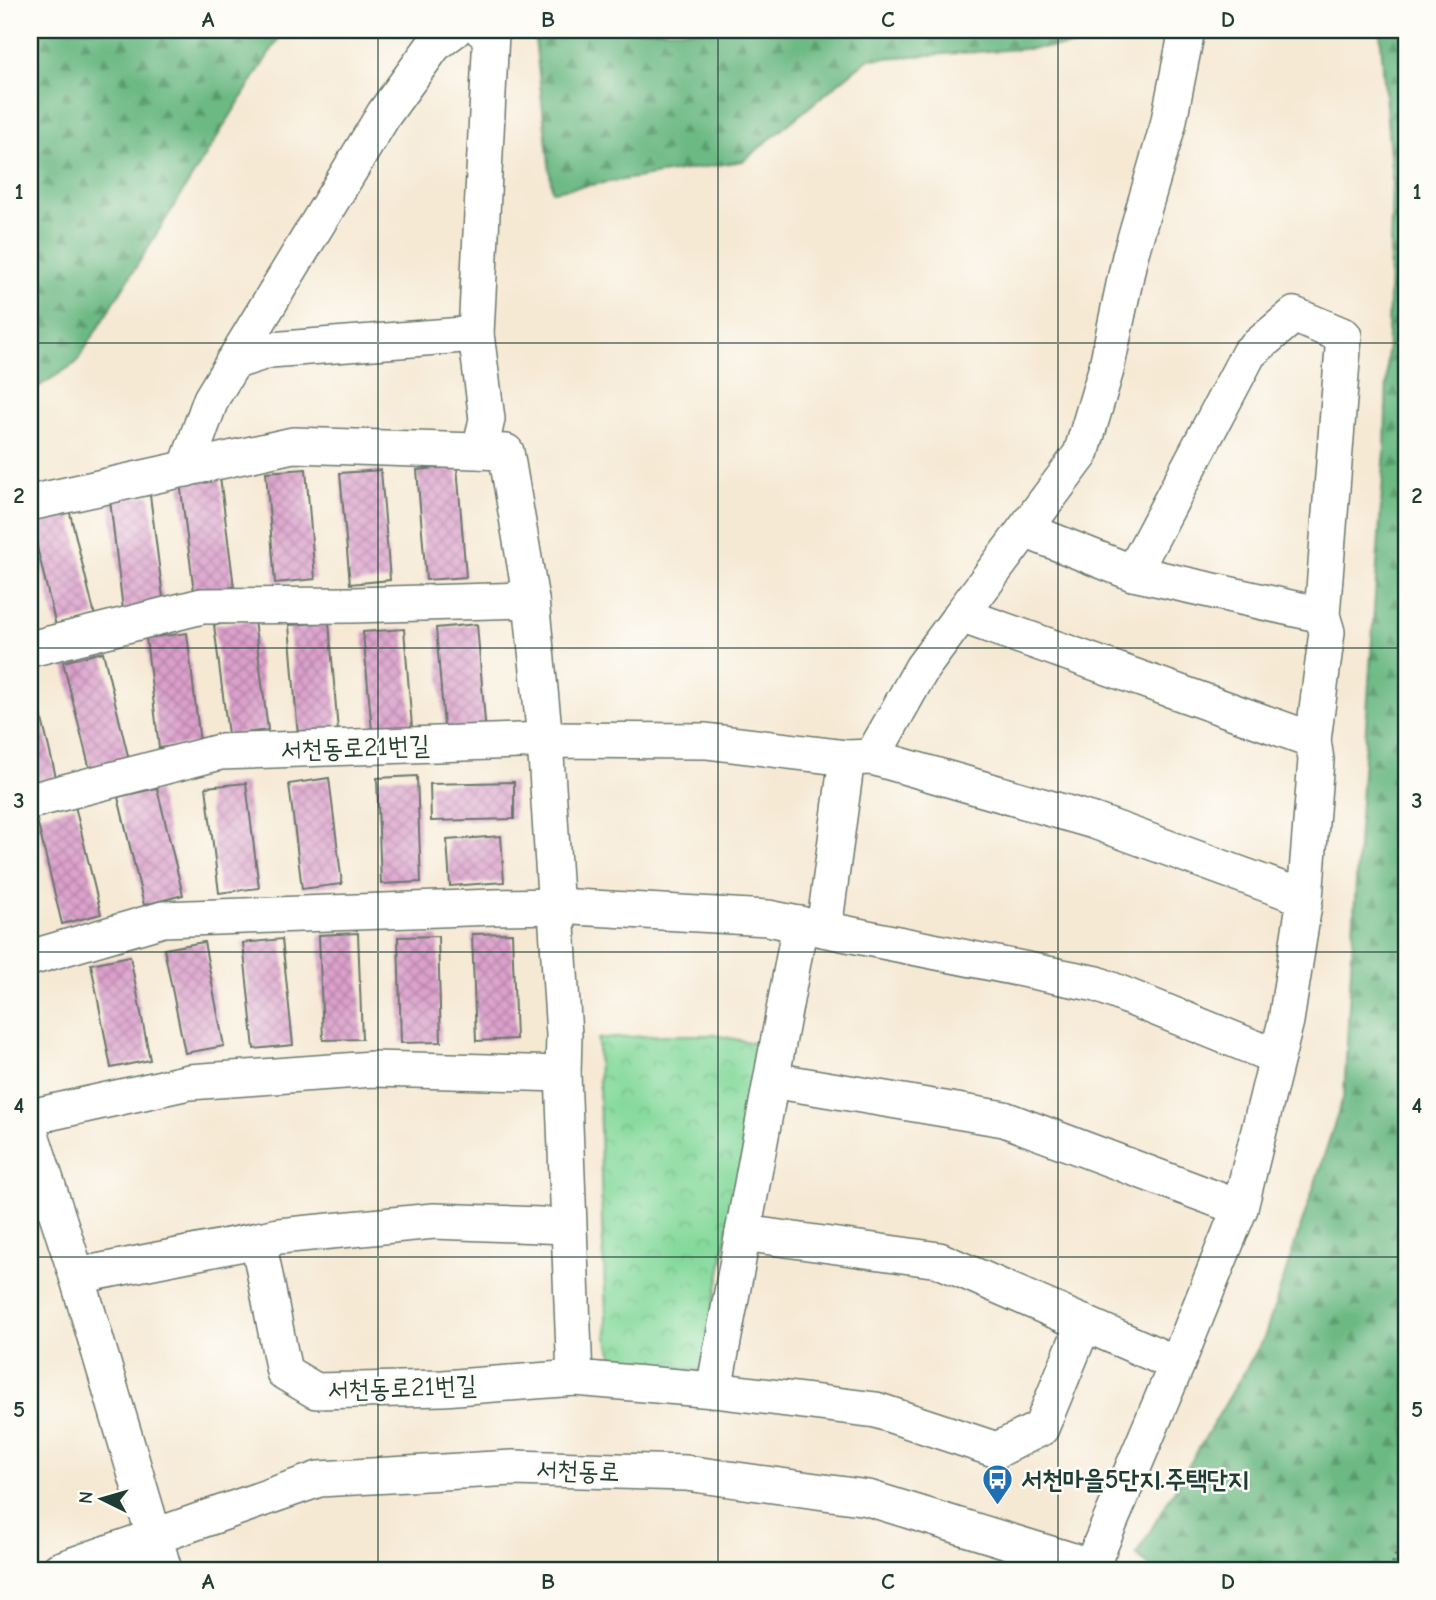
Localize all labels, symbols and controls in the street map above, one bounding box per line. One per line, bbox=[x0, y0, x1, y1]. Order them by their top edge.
text: A bbox=[202, 6, 215, 33]
text: B bbox=[541, 6, 555, 33]
text: C bbox=[881, 6, 895, 33]
text: D bbox=[1221, 6, 1235, 33]
text: 1 bbox=[14, 178, 24, 205]
text: 1 bbox=[1412, 178, 1422, 205]
text: 2 bbox=[13, 482, 25, 509]
text: 2 bbox=[1411, 482, 1423, 509]
street label: 서천동로21번길 bbox=[280, 730, 430, 766]
text: 3 bbox=[13, 787, 25, 814]
text: 3 bbox=[1411, 787, 1423, 814]
text: 4 bbox=[14, 1092, 25, 1119]
text: 4 bbox=[1412, 1092, 1423, 1119]
street label: 서천동로21번길 bbox=[327, 1370, 477, 1406]
text: 5 bbox=[13, 1396, 25, 1423]
text: 5 bbox=[1411, 1396, 1423, 1423]
street label: 서천동로 bbox=[536, 1455, 620, 1487]
bus stop icon: 서천마을5단지.주택단지 bbox=[981, 1462, 1015, 1506]
north arrow bbox=[66, 1464, 136, 1534]
place label: 서천마을5단지.주택단지 bbox=[1021, 1465, 1249, 1495]
text: N bbox=[75, 1490, 98, 1505]
text: A bbox=[202, 1568, 215, 1595]
text: B bbox=[541, 1568, 555, 1595]
text: C bbox=[881, 1568, 895, 1595]
text: D bbox=[1221, 1568, 1235, 1595]

